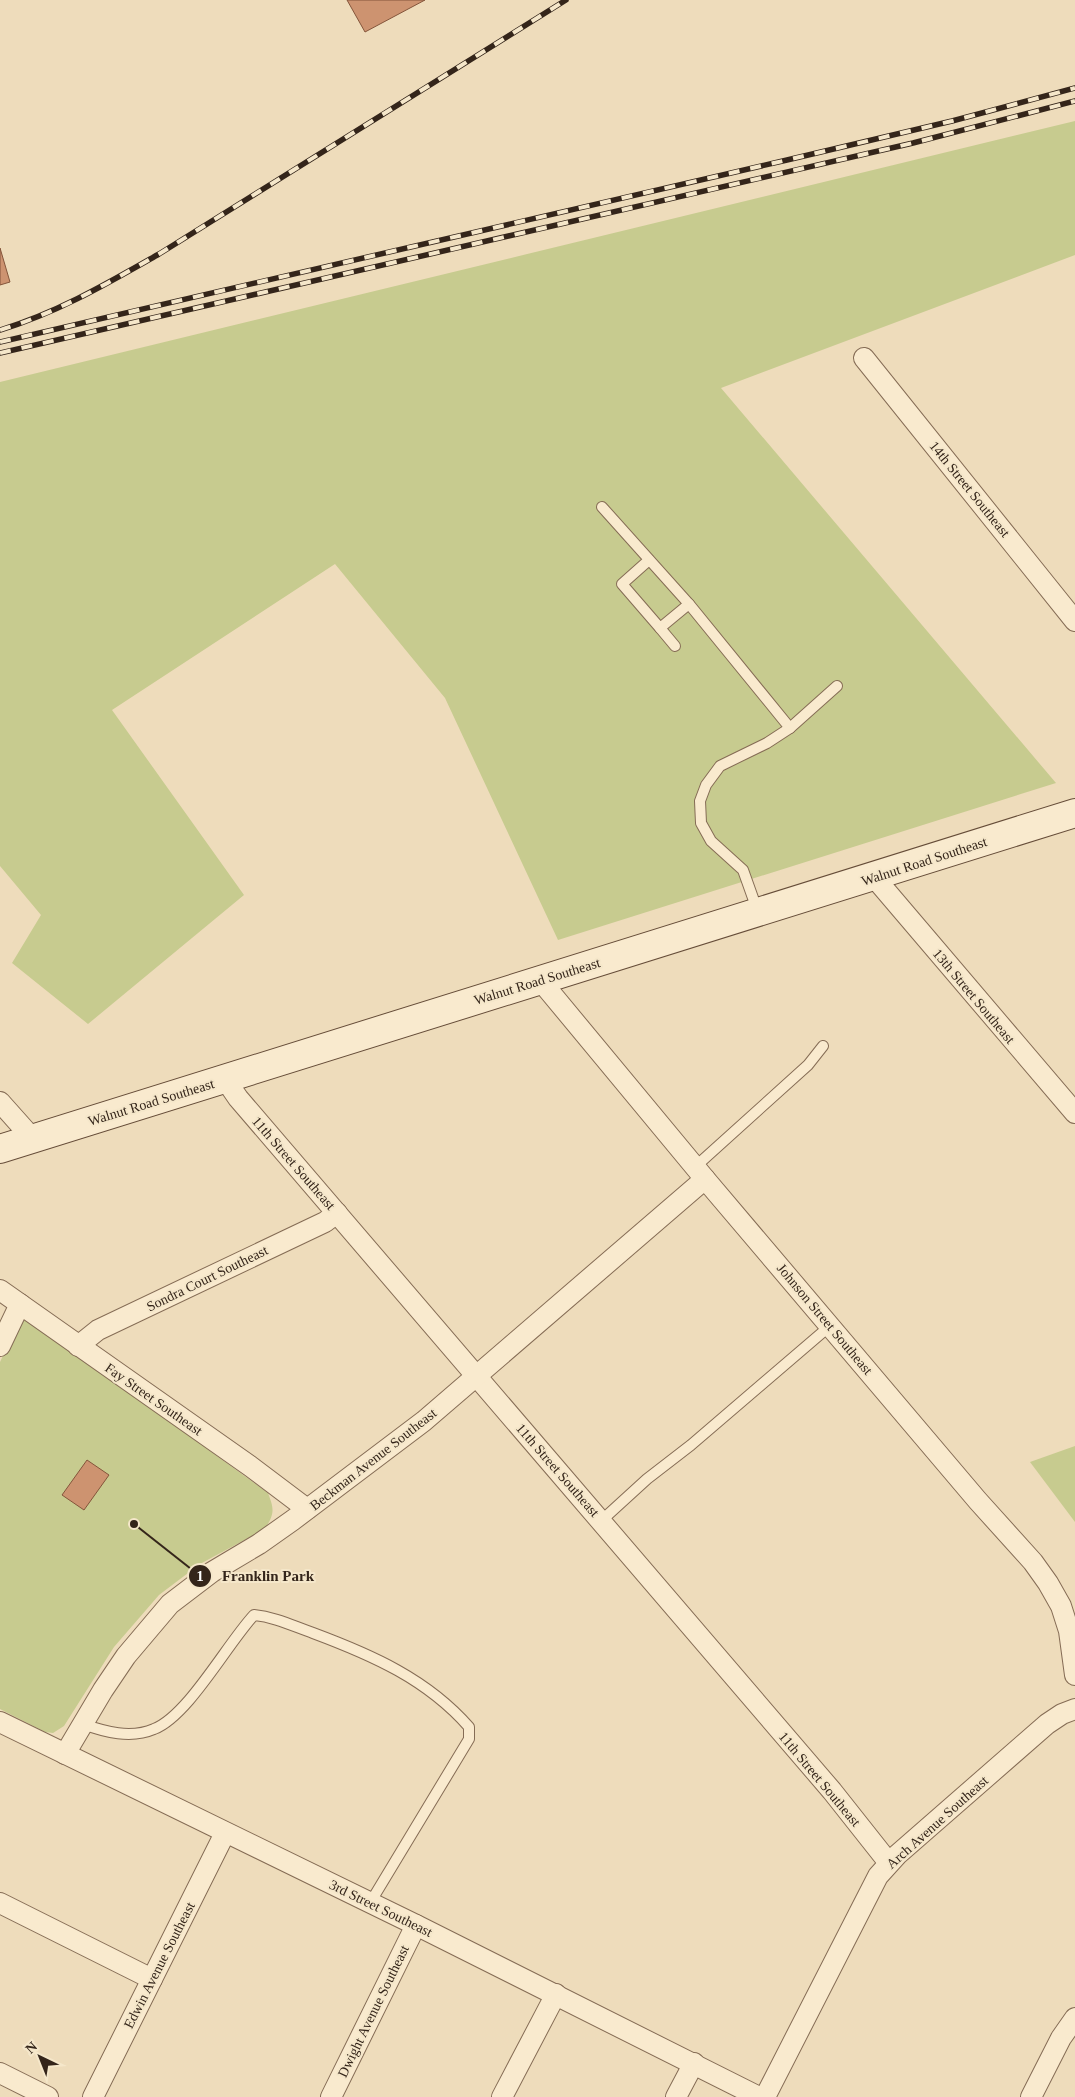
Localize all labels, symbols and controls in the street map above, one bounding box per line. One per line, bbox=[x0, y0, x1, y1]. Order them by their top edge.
street label: 14th Street Southeast bbox=[926, 438, 1013, 540]
street label: Walnut Road Southeast bbox=[859, 834, 989, 889]
street label: 13th Street Southeast bbox=[930, 946, 1018, 1047]
street label: Walnut Road Southeast bbox=[472, 955, 602, 1008]
street label: Walnut Road Southeast bbox=[86, 1076, 216, 1129]
street label: 11th Street Southeast bbox=[249, 1114, 338, 1213]
street label: Sondra Court Southeast bbox=[144, 1243, 270, 1314]
street label: Johnson Street Southeast bbox=[774, 1261, 875, 1378]
street label: Fay Street Southeast bbox=[102, 1360, 205, 1439]
street label: Beckman Avenue Southeast bbox=[307, 1405, 439, 1513]
street label: 11th Street Southeast bbox=[513, 1421, 602, 1520]
callout: Franklin Park bbox=[187, 1561, 324, 1591]
text: 1 bbox=[196, 1568, 204, 1584]
text: Franklin Park bbox=[222, 1568, 315, 1584]
street label: 11th Street Southeast bbox=[776, 1729, 864, 1830]
street label: Arch Avenue Southeast bbox=[884, 1773, 991, 1872]
street label: 3rd Street Southeast bbox=[327, 1877, 435, 1940]
street label: Edwin Avenue Southeast bbox=[121, 1899, 198, 2031]
street label: Dwight Avenue Southeast bbox=[335, 1943, 412, 2080]
north arrow bbox=[15, 2032, 65, 2082]
text: N bbox=[23, 2039, 40, 2057]

